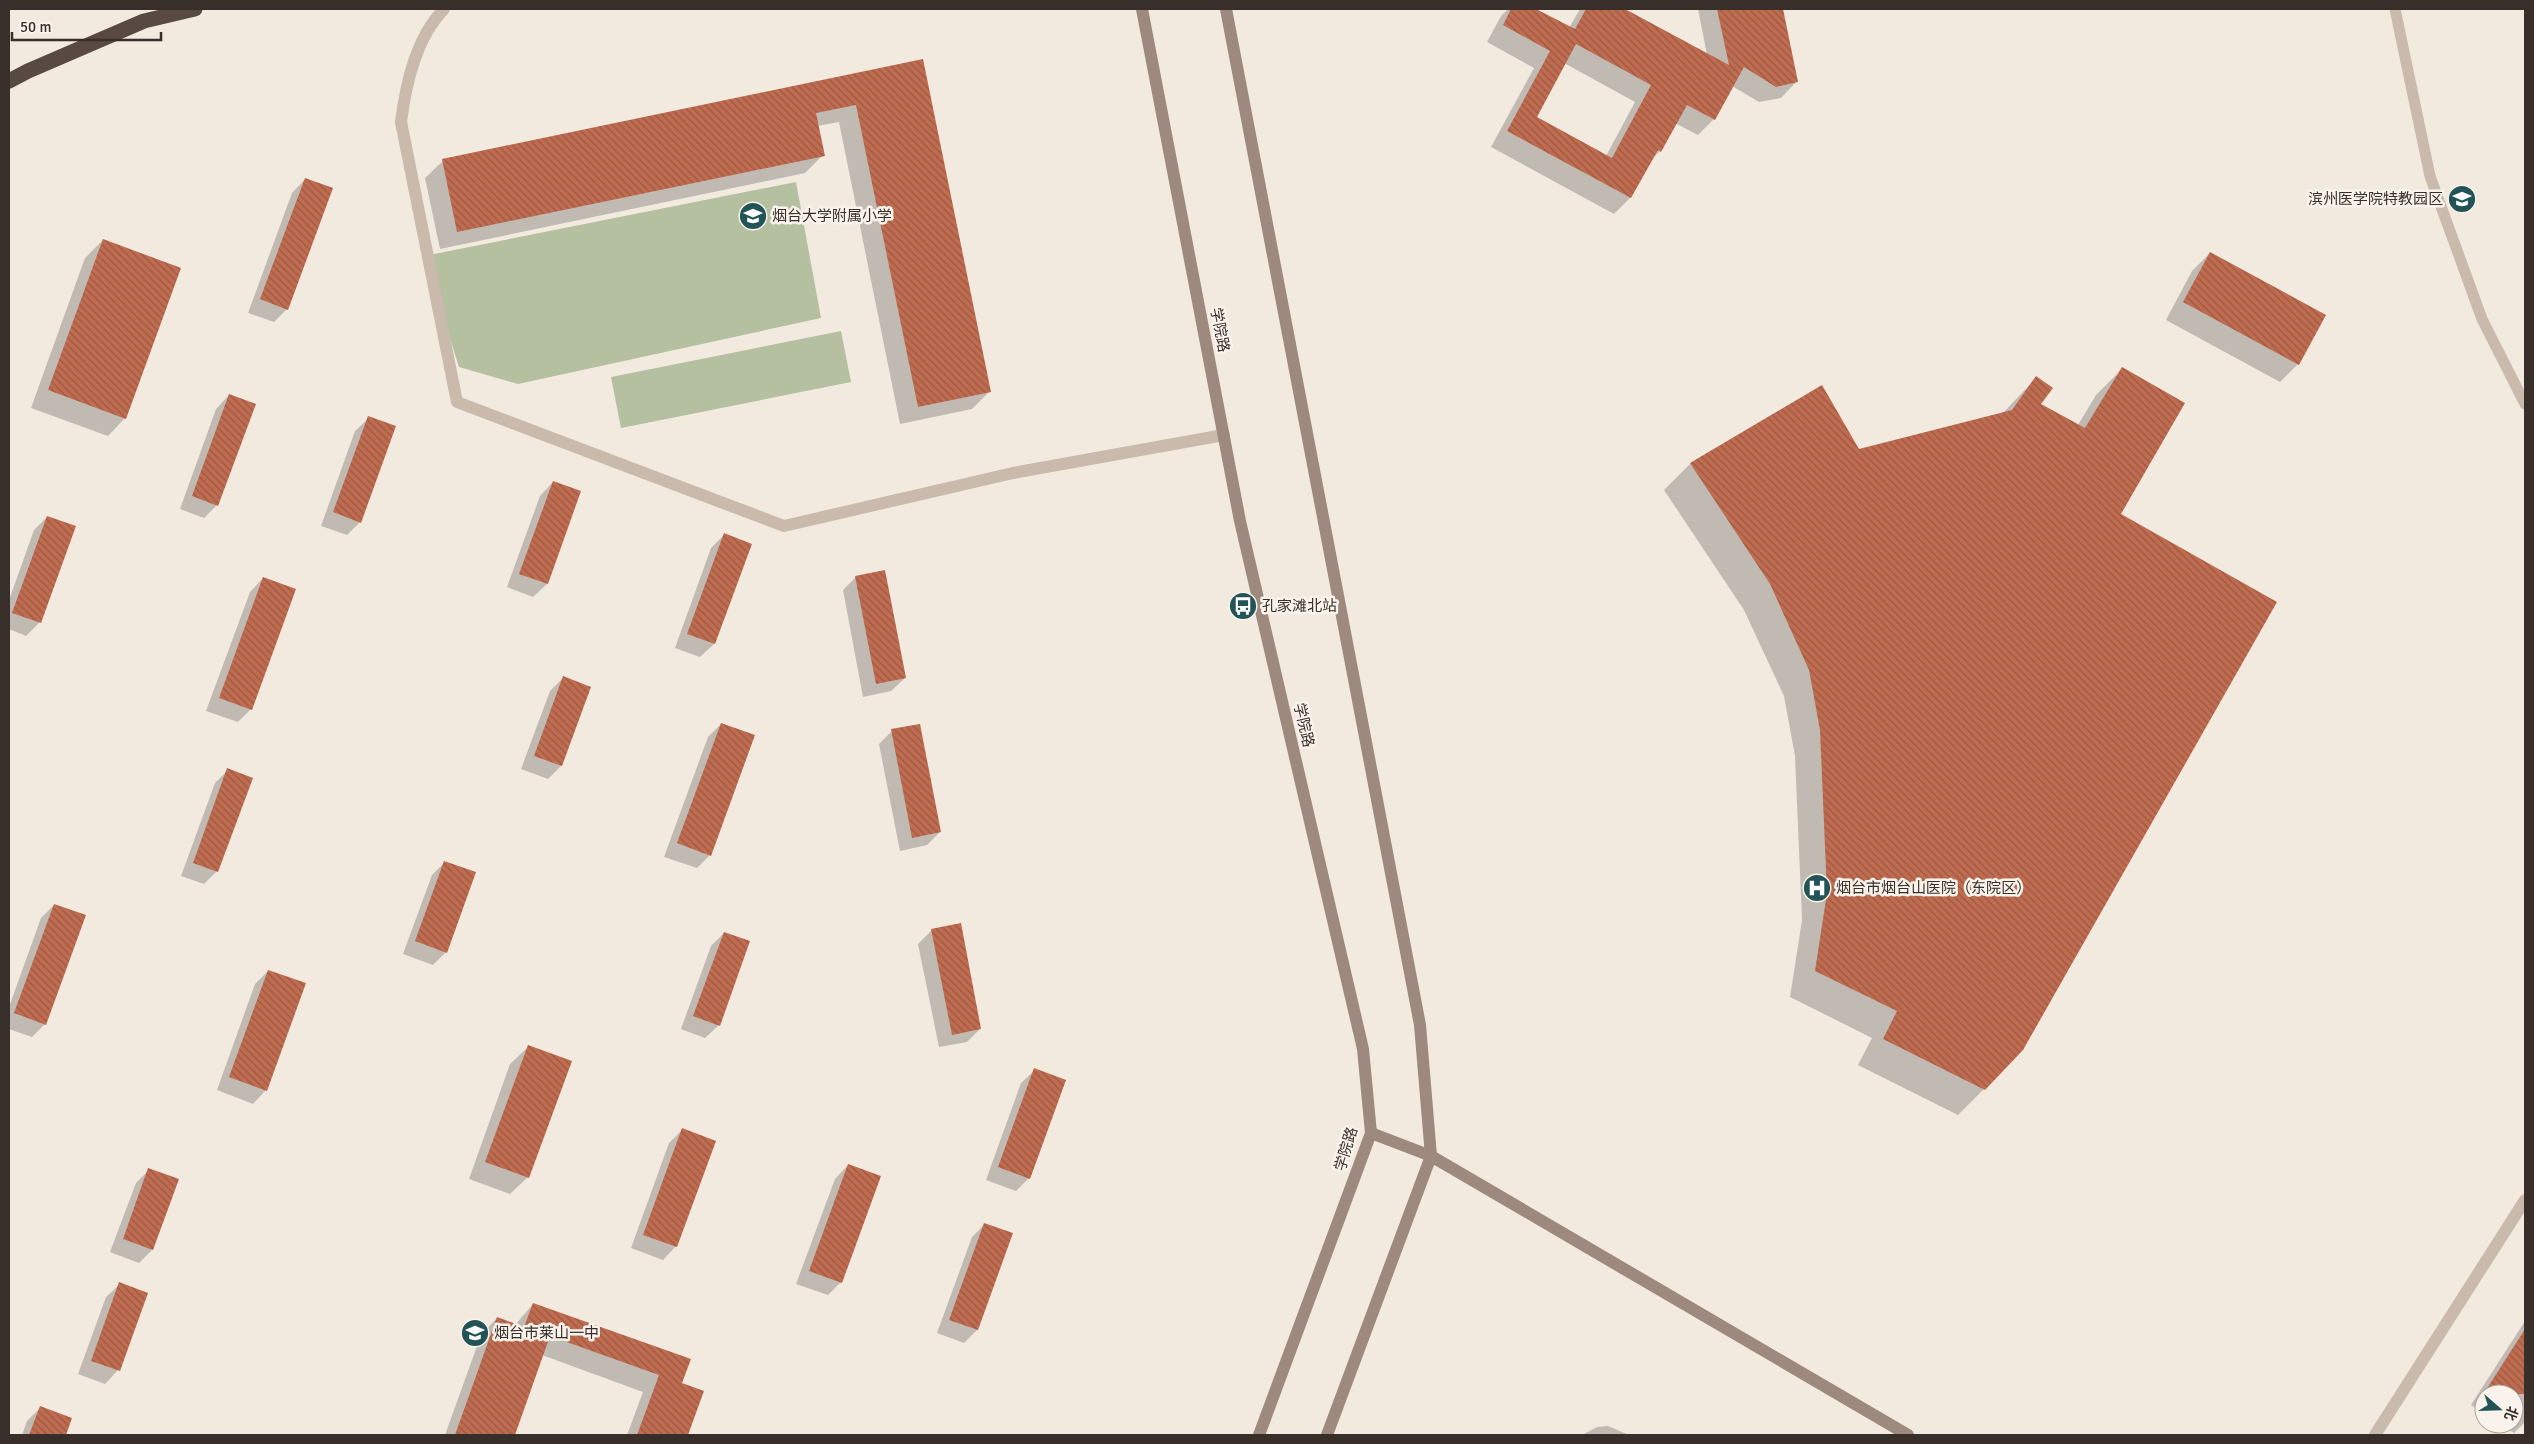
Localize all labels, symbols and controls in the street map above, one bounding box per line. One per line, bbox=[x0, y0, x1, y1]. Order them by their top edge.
scale bar bbox=[12, 10, 161, 42]
text: 50 m bbox=[20, 18, 51, 36]
school or university icon: 滨州医学院特教园区 bbox=[2447, 184, 2477, 214]
place label: 滨州医学院特教园区 bbox=[2308, 190, 2443, 208]
school or university icon: 烟台大学附属小学 bbox=[738, 201, 768, 231]
place label: 烟台大学附属小学 bbox=[772, 207, 892, 225]
street label: 学院路 bbox=[1207, 306, 1233, 354]
bus stop icon: 孔家滩北站 bbox=[1228, 591, 1258, 621]
place label: 孔家滩北站 bbox=[1262, 597, 1337, 615]
street label: 学院路 bbox=[1290, 701, 1318, 749]
hospital icon: 烟台市烟台山医院（东院区） bbox=[1802, 873, 1832, 903]
place label: 烟台市烟台山医院（东院区） bbox=[1836, 879, 2031, 897]
street label: 学院路 bbox=[1331, 1125, 1361, 1173]
school or university icon: 烟台市莱山一中 bbox=[460, 1318, 490, 1348]
place label: 烟台市莱山一中 bbox=[494, 1324, 599, 1342]
north arrow bbox=[2474, 1384, 2524, 1434]
text: 北 bbox=[2500, 1404, 2521, 1423]

